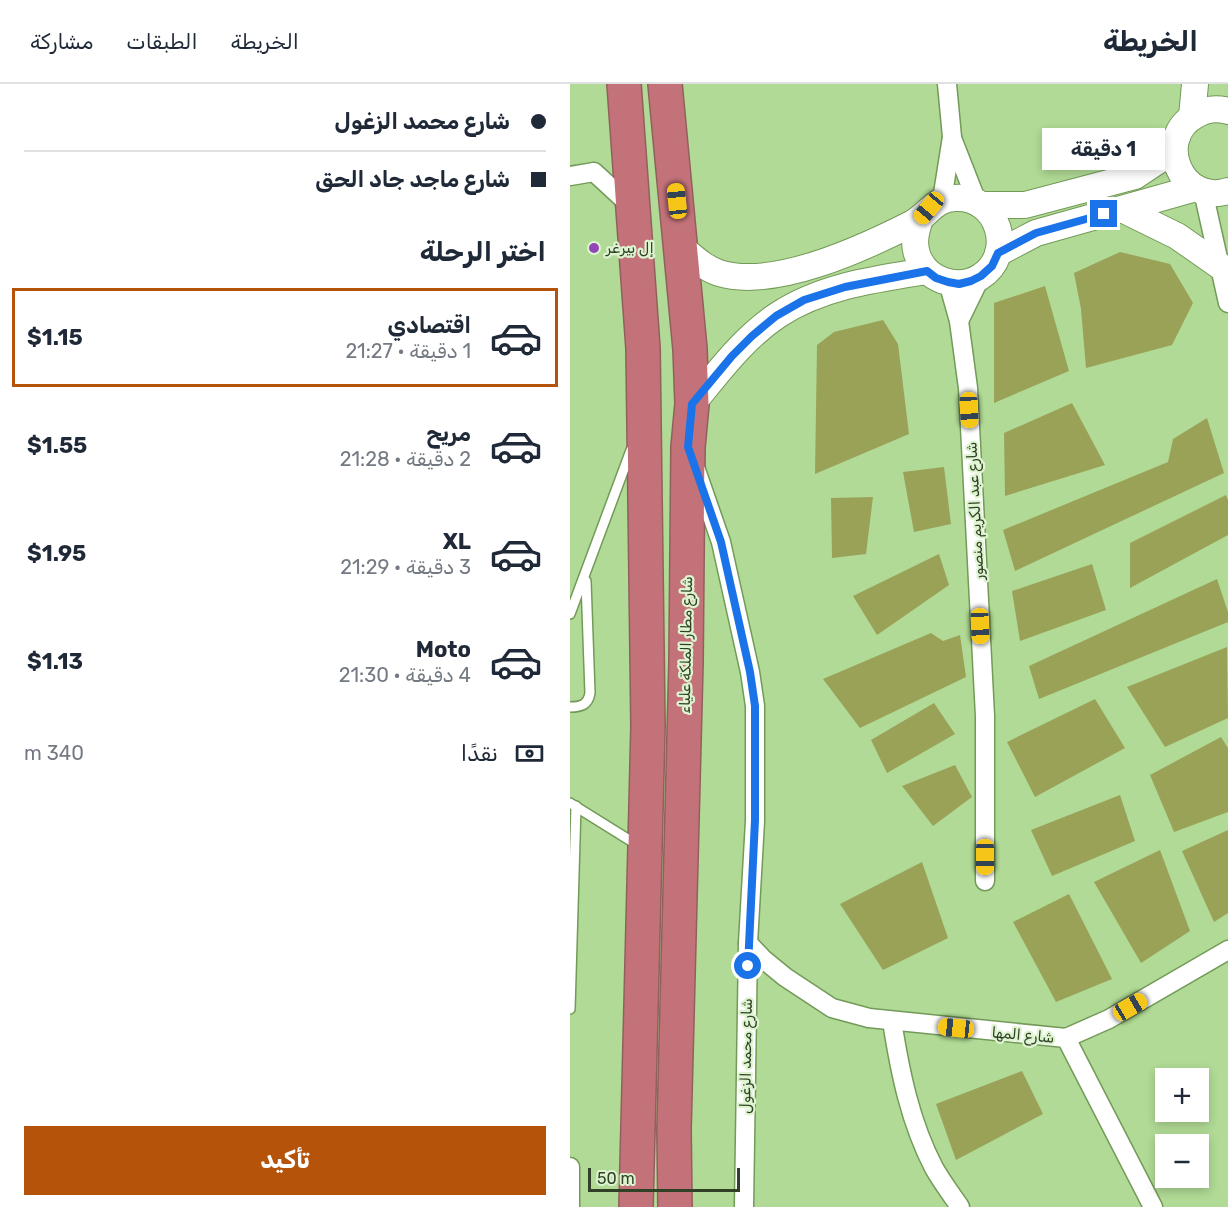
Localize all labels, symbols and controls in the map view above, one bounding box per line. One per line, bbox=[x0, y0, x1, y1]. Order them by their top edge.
text: الخريطة bbox=[1103, 25, 1198, 58]
text: مشاركة bbox=[30, 29, 93, 54]
text: الطبقات bbox=[126, 29, 198, 54]
text: الخريطة bbox=[231, 29, 299, 54]
text: شارع محمد الزغول bbox=[334, 108, 510, 135]
callout: 1 دقيقة bbox=[1042, 127, 1166, 169]
text: 1 دقيقة bbox=[1071, 137, 1136, 161]
text: شارع ماجد جاد الحق bbox=[315, 166, 510, 193]
car bbox=[666, 182, 688, 220]
car bbox=[911, 188, 947, 228]
route end bbox=[1090, 200, 1117, 227]
text: اختر الرحلة bbox=[420, 236, 546, 268]
place label: إل بيرغر bbox=[605, 239, 654, 257]
marker: إل بيرغر bbox=[587, 241, 601, 255]
icon: car bbox=[489, 311, 543, 365]
text: اقتصادي bbox=[388, 312, 471, 339]
text: $1.15 bbox=[27, 324, 83, 351]
text: 1 دقيقة · 21:27 bbox=[345, 339, 471, 363]
car bbox=[959, 392, 979, 428]
icon: car bbox=[489, 419, 543, 473]
text: مريح bbox=[426, 420, 471, 447]
text: $1.55 bbox=[27, 432, 87, 459]
street label: شارع عبد الكريم منصور bbox=[962, 441, 990, 582]
text: 2 دقيقة · 21:28 bbox=[340, 447, 471, 471]
icon: car bbox=[489, 527, 543, 581]
text: XL bbox=[443, 528, 471, 555]
text: $1.95 bbox=[27, 540, 86, 567]
text: 3 دقيقة · 21:29 bbox=[340, 555, 471, 579]
street label: شارع مطار الملكة علياء bbox=[676, 576, 698, 714]
car bbox=[970, 608, 990, 644]
icon: car bbox=[489, 635, 543, 689]
text: Moto bbox=[416, 636, 471, 663]
text: $1.13 bbox=[27, 648, 83, 675]
text: 4 دقيقة · 21:30 bbox=[339, 663, 471, 687]
icon: cash bbox=[513, 737, 546, 770]
text: نقدًا bbox=[461, 740, 498, 767]
text: 340 m bbox=[24, 741, 84, 765]
car bbox=[976, 839, 994, 875]
route start bbox=[734, 952, 761, 979]
car bbox=[1110, 990, 1150, 1024]
street label: شارع محمد الزغول bbox=[736, 998, 758, 1114]
car bbox=[937, 1017, 975, 1039]
street label: شارع المها bbox=[991, 1023, 1055, 1049]
map controls bbox=[1155, 1068, 1209, 1188]
button: + bbox=[1155, 1068, 1209, 1122]
button: تأكيد bbox=[24, 1126, 546, 1195]
button: − bbox=[1155, 1134, 1209, 1188]
scale bar bbox=[588, 1165, 740, 1192]
text: 50 m bbox=[597, 1169, 635, 1188]

